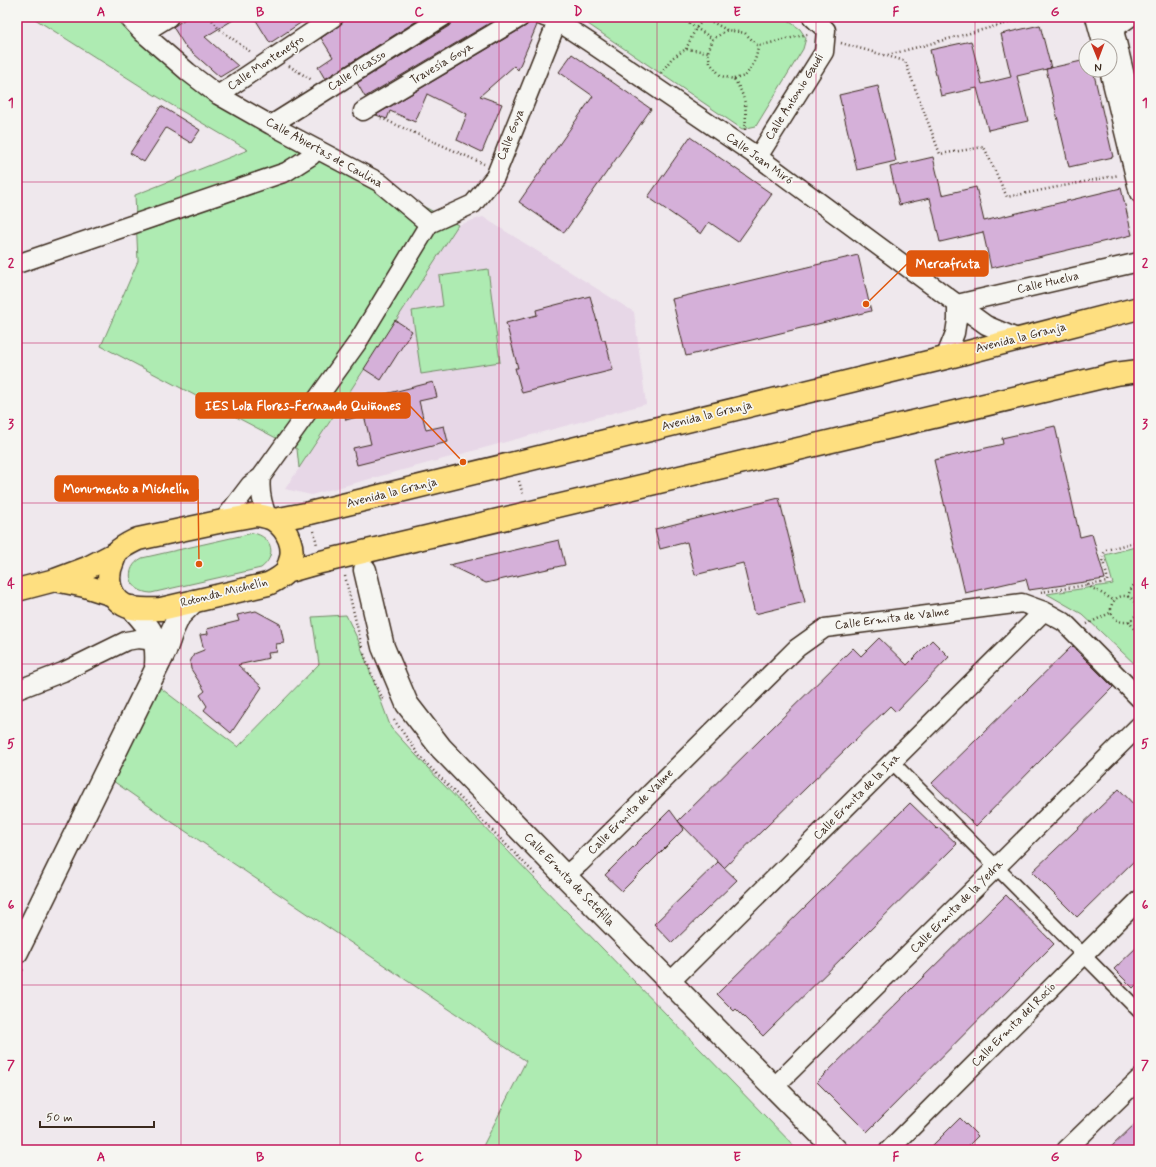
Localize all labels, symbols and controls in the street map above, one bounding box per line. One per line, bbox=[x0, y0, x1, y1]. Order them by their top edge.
text: A bbox=[97, 4, 105, 21]
text: B bbox=[256, 4, 265, 21]
text: C bbox=[414, 4, 424, 21]
text: D bbox=[574, 4, 583, 21]
text: E bbox=[733, 4, 741, 21]
text: F bbox=[893, 4, 900, 21]
text: G bbox=[1051, 4, 1060, 21]
street label: Calle Montenegro bbox=[225, 31, 308, 95]
street label: Travesía Goya bbox=[407, 38, 477, 89]
north arrow bbox=[1078, 38, 1118, 78]
street label: Calle Picasso bbox=[325, 47, 389, 95]
street label: Calle Antonio Gaudí bbox=[762, 51, 828, 143]
text: N bbox=[1094, 60, 1102, 74]
text: 1 bbox=[8, 95, 14, 112]
text: 1 bbox=[1142, 95, 1148, 112]
street label: Calle Goya bbox=[493, 107, 529, 163]
street label: Calle Abiertas de Caulina bbox=[263, 114, 385, 192]
street label: Calle Joan Miró bbox=[722, 129, 796, 189]
callout: Mercafruta bbox=[907, 251, 988, 276]
text: 2 bbox=[8, 255, 15, 272]
text: 2 bbox=[1142, 255, 1149, 272]
text: Mercafruta bbox=[915, 256, 981, 273]
street label: Calle Huelva bbox=[1015, 268, 1081, 298]
street label: Avenida la Granja bbox=[974, 319, 1068, 357]
callout: IES Lola Flores-Fernando Quiñones bbox=[196, 393, 410, 418]
street label: Avenida la Granja bbox=[660, 397, 754, 435]
text: IES Lola Flores-Fernando Quiñones bbox=[205, 398, 401, 415]
text: 3 bbox=[8, 416, 14, 433]
text: 3 bbox=[1142, 416, 1148, 433]
street label: Avenida la Granja bbox=[345, 474, 439, 512]
callout: Monumento a Michelín bbox=[55, 476, 198, 501]
text: Monumento a Michelín bbox=[63, 481, 189, 498]
street label: Rotonda Michelín bbox=[179, 574, 269, 612]
text: 4 bbox=[7, 576, 15, 593]
text: 4 bbox=[1141, 576, 1149, 593]
street label: Calle Ermita de Valme bbox=[834, 604, 950, 634]
text: 5 bbox=[7, 736, 15, 753]
text: 5 bbox=[1141, 736, 1149, 753]
street label: Calle Ermita de la Ina bbox=[810, 750, 904, 844]
street label: Calle Ermita de Valme bbox=[585, 766, 677, 858]
street label: Calle Ermita de Setefilla bbox=[520, 830, 618, 930]
street label: Calle Ermita de la Yedra bbox=[907, 856, 1008, 957]
text: 6 bbox=[8, 897, 15, 914]
text: 6 bbox=[1142, 897, 1149, 914]
street label: Calle Ermita del Rocío bbox=[968, 979, 1060, 1071]
text: 7 bbox=[7, 1057, 15, 1074]
text: 7 bbox=[1141, 1057, 1149, 1074]
scale bar bbox=[40, 1103, 154, 1129]
text: 50 m bbox=[46, 1110, 73, 1126]
text: A bbox=[97, 1149, 105, 1166]
text: B bbox=[256, 1149, 265, 1166]
text: C bbox=[414, 1149, 424, 1166]
text: D bbox=[574, 1149, 583, 1166]
text: E bbox=[733, 1149, 741, 1166]
text: F bbox=[893, 1149, 900, 1166]
text: G bbox=[1051, 1149, 1060, 1166]

